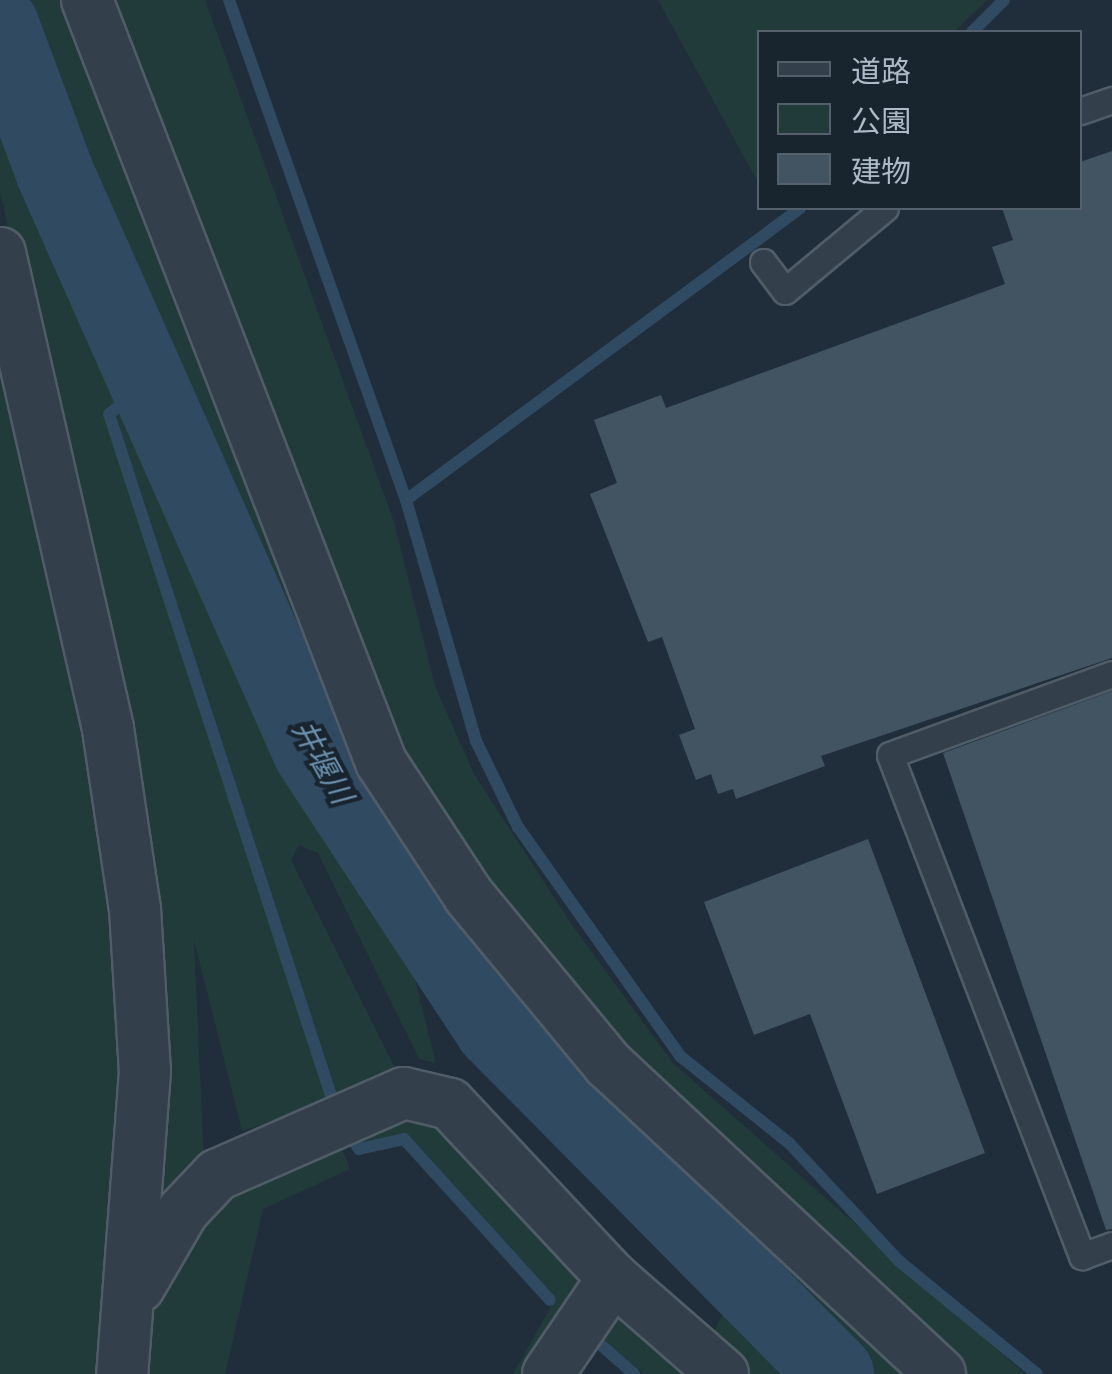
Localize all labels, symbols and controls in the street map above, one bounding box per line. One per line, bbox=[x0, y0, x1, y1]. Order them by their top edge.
legend bbox=[757, 30, 1082, 210]
text: 道路 bbox=[851, 53, 911, 90]
text: 公園 bbox=[851, 103, 911, 140]
text: 建物 bbox=[851, 153, 911, 190]
water label: 井堰川 bbox=[284, 714, 360, 810]

